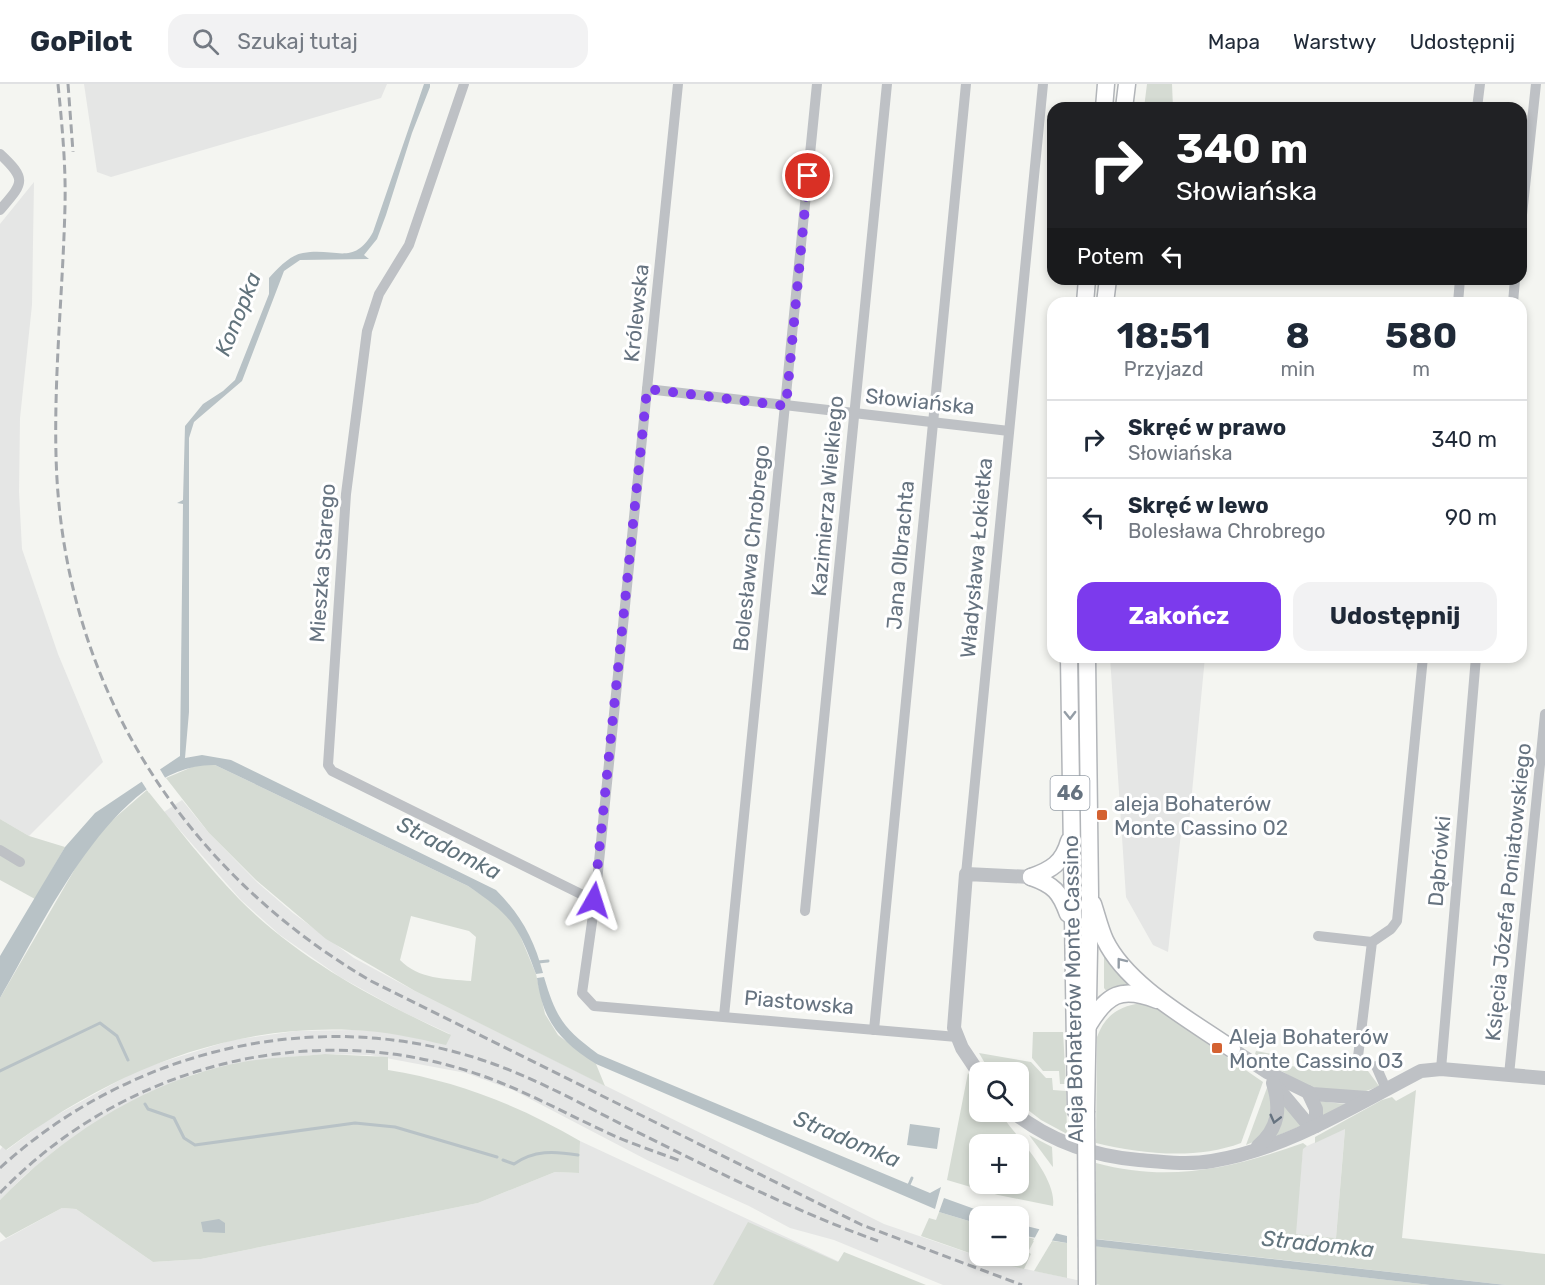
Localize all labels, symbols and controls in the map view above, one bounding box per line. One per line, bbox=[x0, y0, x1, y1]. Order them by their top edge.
search box bbox=[168, 14, 588, 68]
text: GoPilot bbox=[30, 25, 132, 58]
icon: search bbox=[189, 25, 222, 58]
text: Szukaj tutaj bbox=[237, 28, 358, 55]
text: Mapa bbox=[1208, 29, 1260, 54]
text: Warstwy bbox=[1293, 29, 1376, 54]
text: Udostępnij bbox=[1409, 29, 1515, 54]
text: 340 m bbox=[1176, 124, 1308, 174]
icon: right bbox=[1077, 126, 1155, 204]
pin bbox=[782, 150, 833, 201]
icon: arrive bbox=[791, 159, 824, 192]
text: Słowiańska bbox=[1176, 175, 1317, 207]
icon: left bbox=[1156, 240, 1189, 273]
text: Potem bbox=[1077, 243, 1144, 270]
street label: Królewska bbox=[618, 263, 654, 363]
water label: Konopka bbox=[209, 268, 267, 360]
text: 18:51 bbox=[1117, 314, 1211, 357]
text: 8 bbox=[1286, 314, 1310, 357]
text: 580 bbox=[1385, 314, 1457, 357]
text: Przyjazd bbox=[1124, 357, 1204, 381]
text: min bbox=[1280, 357, 1315, 381]
text: m bbox=[1412, 357, 1430, 381]
street label: Słowiańska bbox=[864, 383, 976, 419]
street label: Kazimierza Wielkiego bbox=[806, 395, 848, 597]
text: Skręć w prawo bbox=[1128, 414, 1286, 441]
icon: right bbox=[1077, 423, 1110, 456]
text: 340 m bbox=[1431, 426, 1497, 453]
text: Słowiańska bbox=[1128, 441, 1233, 465]
street label: Bolesława Chrobrego bbox=[728, 444, 774, 652]
street label: Władysława Łokietka bbox=[955, 457, 997, 659]
street label: Jana Olbrachta bbox=[881, 479, 919, 631]
street label: Mieszka Starego bbox=[304, 483, 340, 643]
text: Skręć w lewo bbox=[1128, 492, 1269, 519]
icon: left bbox=[1077, 501, 1110, 534]
text: 90 m bbox=[1445, 504, 1497, 531]
text: Bolesława Chrobrego bbox=[1128, 519, 1326, 543]
button: Zakończ bbox=[1077, 582, 1281, 651]
button: Udostępnij bbox=[1293, 582, 1497, 651]
one-way arrow bbox=[1064, 711, 1076, 720]
street label: Księcia Józefa Poniatowskiego bbox=[1480, 742, 1536, 1042]
road number: 46 bbox=[1050, 776, 1090, 810]
place label: aleja Bohaterów Monte Cassino 02 bbox=[1114, 791, 1288, 840]
marker: aleja Bohaterów Monte Cassino 02 bbox=[1095, 808, 1109, 822]
water label: Stradomka bbox=[393, 810, 505, 886]
street label: Dąbrówki bbox=[1423, 815, 1455, 907]
street label: Aleja Bohaterów Monte Cassino bbox=[1058, 835, 1088, 1143]
position arrow bbox=[562, 868, 626, 932]
one-way arrow bbox=[1118, 958, 1129, 969]
street label: Piastowska bbox=[743, 985, 855, 1019]
place label: Aleja Bohaterów Monte Cassino 03 bbox=[1229, 1024, 1403, 1073]
marker: Aleja Bohaterów Monte Cassino 03 bbox=[1210, 1041, 1224, 1055]
map controls bbox=[969, 1062, 1029, 1266]
button: search bbox=[969, 1062, 1029, 1122]
water label: Stradomka bbox=[790, 1105, 904, 1174]
one-way arrow bbox=[1270, 1114, 1283, 1124]
button: + bbox=[969, 1134, 1029, 1194]
button: − bbox=[969, 1206, 1029, 1266]
water label: Stradomka bbox=[1260, 1225, 1376, 1263]

